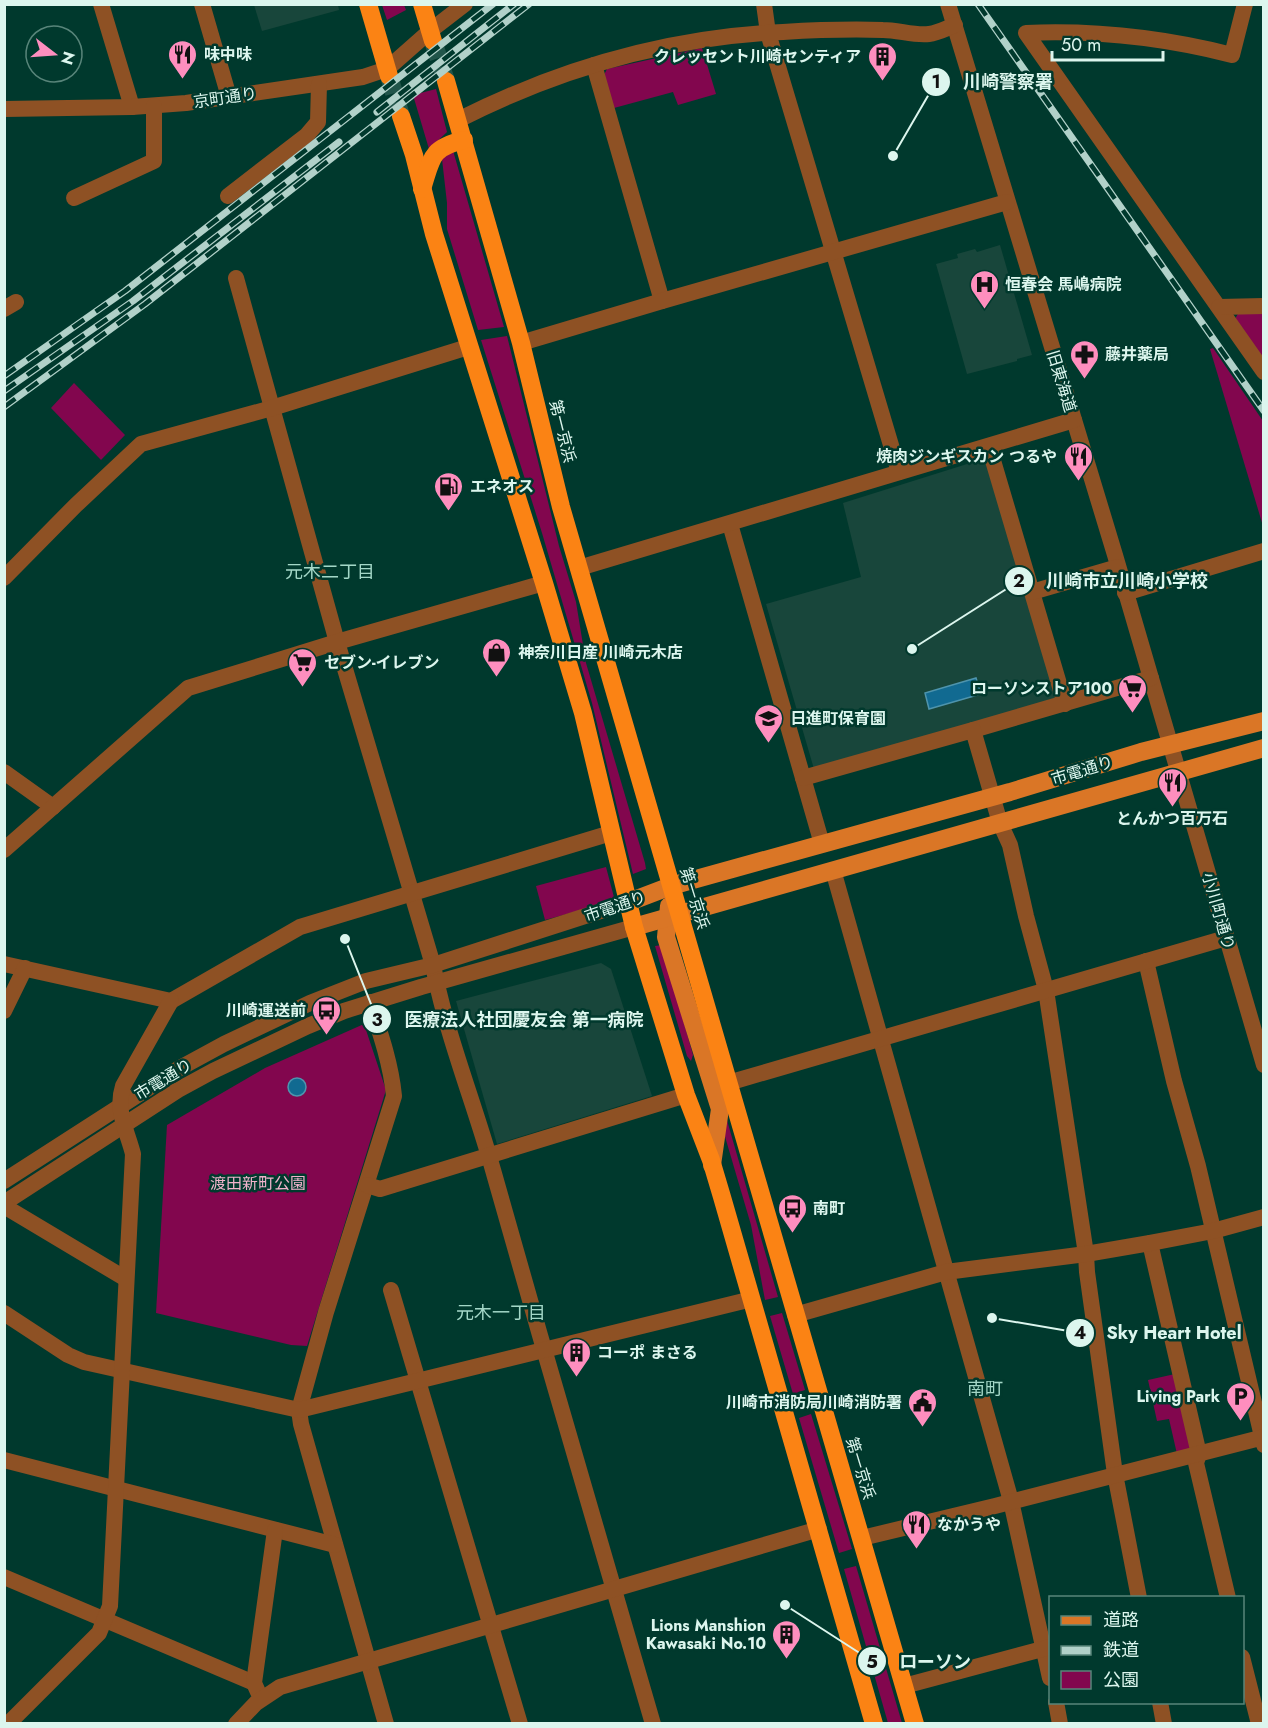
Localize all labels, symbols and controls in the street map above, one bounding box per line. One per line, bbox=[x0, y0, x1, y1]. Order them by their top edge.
north arrow bbox=[24, 24, 84, 84]
scale bar bbox=[1052, 24, 1163, 62]
text: 50 m bbox=[1061, 32, 1101, 58]
restaurant icon: 味中味 bbox=[167, 38, 199, 80]
building icon: クレッセント川崎センティア bbox=[866, 40, 898, 82]
place label: 味中味 bbox=[204, 43, 252, 66]
place label: クレッセント川崎センティア bbox=[654, 45, 861, 68]
text: N bbox=[55, 49, 81, 68]
callout: 川崎警察署 bbox=[921, 64, 1065, 100]
text: 1 bbox=[931, 69, 941, 95]
text: 川崎警察署 bbox=[963, 69, 1053, 95]
street label: 京町通り bbox=[192, 82, 258, 113]
hospital icon: 恒春会 馬嶋病院 bbox=[968, 268, 1000, 310]
place label: 恒春会 馬嶋病院 bbox=[1005, 273, 1122, 296]
pharmacy icon: 藤井薬局 bbox=[1068, 338, 1100, 380]
place label: 藤井薬局 bbox=[1105, 343, 1169, 366]
street label: 旧東海道 bbox=[1041, 347, 1082, 415]
street label: 第一京浜 bbox=[544, 397, 581, 465]
restaurant icon: 焼肉ジンギスカン つるや bbox=[1062, 440, 1094, 482]
place label: 焼肉ジンギスカン つるや bbox=[876, 445, 1057, 468]
fuel station icon: エネオス bbox=[433, 470, 465, 512]
place label: エネオス bbox=[470, 475, 534, 498]
district label: 元木二丁目 bbox=[285, 559, 375, 585]
callout: 川崎市立川崎小学校 bbox=[1004, 563, 1220, 599]
text: 2 bbox=[1013, 568, 1025, 594]
text: 川崎市立川崎小学校 bbox=[1046, 568, 1208, 594]
shop icon: 神奈川日産 川崎元木店 bbox=[481, 636, 513, 678]
place label: 神奈川日産 川崎元木店 bbox=[518, 641, 683, 664]
supermarket icon: セブン-イレブン bbox=[287, 646, 319, 688]
place label: セブン-イレブン bbox=[324, 651, 440, 674]
supermarket icon: ローソンストア100 bbox=[1117, 672, 1149, 714]
place label: ローソンストア100 bbox=[971, 677, 1112, 700]
school or university icon: 日進町保育園 bbox=[753, 702, 785, 744]
place label: 日進町保育園 bbox=[790, 707, 886, 730]
street label: 市電通り bbox=[1048, 750, 1116, 791]
restaurant icon: とんかつ百万石 bbox=[1156, 766, 1188, 808]
place label: とんかつ百万石 bbox=[1116, 807, 1228, 830]
street label: 第一京浜 bbox=[674, 864, 715, 932]
street label: 小川町通り bbox=[1196, 870, 1241, 953]
street label: 市電通り bbox=[581, 885, 649, 928]
bus stop icon: 川崎運送前 bbox=[311, 994, 343, 1036]
place label: 川崎運送前 bbox=[226, 999, 306, 1022]
callout: 医療法人社団慶友会 第一病院 bbox=[362, 1001, 656, 1037]
text: 3 bbox=[371, 1007, 383, 1033]
text: 医療法人社団慶友会 第一病院 bbox=[404, 1007, 644, 1033]
street label: 市電通り bbox=[130, 1053, 197, 1106]
park label: 渡田新町公園 bbox=[210, 1172, 306, 1195]
bus stop icon: 南町 bbox=[776, 1192, 808, 1234]
place label: 南町 bbox=[813, 1197, 845, 1220]
district label: 元木一丁目 bbox=[456, 1300, 546, 1326]
callout: Sky Heart Hotel bbox=[1065, 1315, 1254, 1351]
text: 4 bbox=[1074, 1320, 1086, 1346]
text: Sky Heart Hotel bbox=[1106, 1320, 1242, 1346]
building icon: コーポ まさる bbox=[560, 1336, 592, 1378]
place label: コーポ まさる bbox=[597, 1341, 698, 1364]
district label: 南町 bbox=[967, 1376, 1003, 1402]
parking icon: Living Park bbox=[1225, 1380, 1257, 1422]
place label: Living Park bbox=[1137, 1385, 1221, 1408]
public building icon: 川崎市消防局川崎消防署 bbox=[907, 1386, 939, 1428]
place label: 川崎市消防局川崎消防署 bbox=[726, 1391, 902, 1414]
street label: 第一京浜 bbox=[840, 1434, 881, 1502]
restaurant icon: なかうや bbox=[900, 1508, 932, 1550]
place label: なかうや bbox=[937, 1513, 1001, 1536]
legend bbox=[1049, 1596, 1244, 1704]
text: 道路 bbox=[1103, 1607, 1139, 1633]
place label: Lions Manshion Kawasaki No.10 bbox=[646, 1614, 766, 1655]
building icon: Lions Manshion Kawasaki No.10 bbox=[771, 1618, 803, 1660]
text: 鉄道 bbox=[1103, 1637, 1139, 1663]
callout: ローソン bbox=[857, 1643, 983, 1679]
text: 5 bbox=[866, 1649, 878, 1675]
text: ローソン bbox=[899, 1649, 971, 1675]
text: 公園 bbox=[1103, 1667, 1139, 1693]

